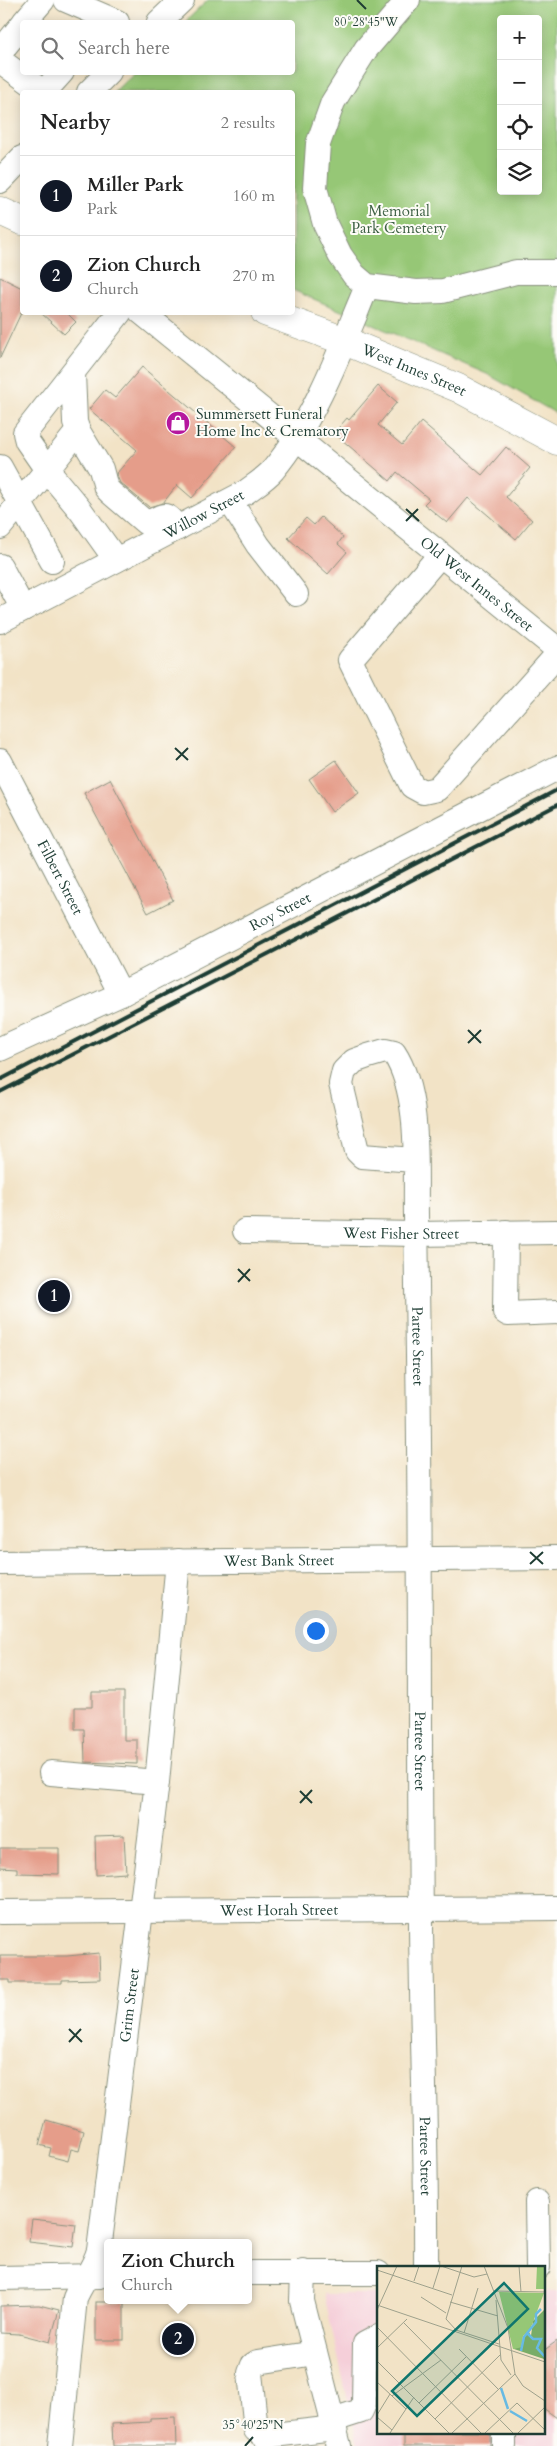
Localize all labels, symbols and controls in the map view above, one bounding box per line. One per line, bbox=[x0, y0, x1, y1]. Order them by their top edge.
text: 80°28'45"W bbox=[334, 14, 399, 30]
map controls bbox=[497, 15, 542, 195]
button: + bbox=[497, 15, 542, 60]
search box bbox=[20, 20, 295, 75]
icon: search bbox=[38, 34, 66, 62]
text: Search here bbox=[78, 35, 170, 61]
button: − bbox=[497, 60, 542, 105]
button: locate bbox=[497, 105, 542, 150]
text: Nearby bbox=[40, 108, 111, 137]
text: 2 results bbox=[221, 112, 275, 134]
button: layers bbox=[497, 150, 542, 195]
text: Miller Park bbox=[87, 172, 184, 198]
text: 1 bbox=[52, 185, 60, 207]
text: 160 m bbox=[233, 185, 275, 207]
text: Park bbox=[87, 198, 118, 220]
park label: Memorial Park Cemetery bbox=[351, 201, 447, 238]
text: Zion Church bbox=[87, 252, 201, 278]
text: 2 bbox=[52, 265, 60, 287]
text: 270 m bbox=[233, 265, 275, 287]
text: Church bbox=[87, 278, 139, 300]
street label: West Innes Street bbox=[358, 339, 470, 401]
place label: Summersett Funeral Home Inc & Crematory bbox=[196, 404, 349, 441]
shop icon: Summersett Funeral Home Inc & Crematory bbox=[165, 410, 191, 436]
street label: Willow Street bbox=[159, 485, 248, 544]
street label: Old West Innes Street bbox=[416, 532, 538, 636]
street label: Filbert Street bbox=[33, 836, 88, 918]
street label: Roy Street bbox=[246, 887, 314, 936]
street label: West Fisher Street bbox=[342, 1223, 459, 1244]
pin: 1 bbox=[38, 1277, 70, 1315]
street label: Partee Street bbox=[407, 1306, 428, 1386]
street label: West Bank Street bbox=[223, 1550, 335, 1571]
your location bbox=[303, 1618, 329, 1644]
street label: Partee Street bbox=[410, 1711, 430, 1791]
street label: West Horah Street bbox=[219, 1900, 338, 1920]
street label: Grim Street bbox=[115, 1967, 144, 2044]
street label: Partee Street bbox=[415, 2116, 436, 2196]
popup bbox=[104, 2239, 252, 2304]
text: Zion Church bbox=[121, 2248, 235, 2274]
inset map bbox=[377, 2266, 544, 2434]
text: Church bbox=[121, 2274, 173, 2296]
pin: 2 bbox=[162, 2320, 194, 2358]
text: 35°40'25"N bbox=[223, 2417, 284, 2433]

